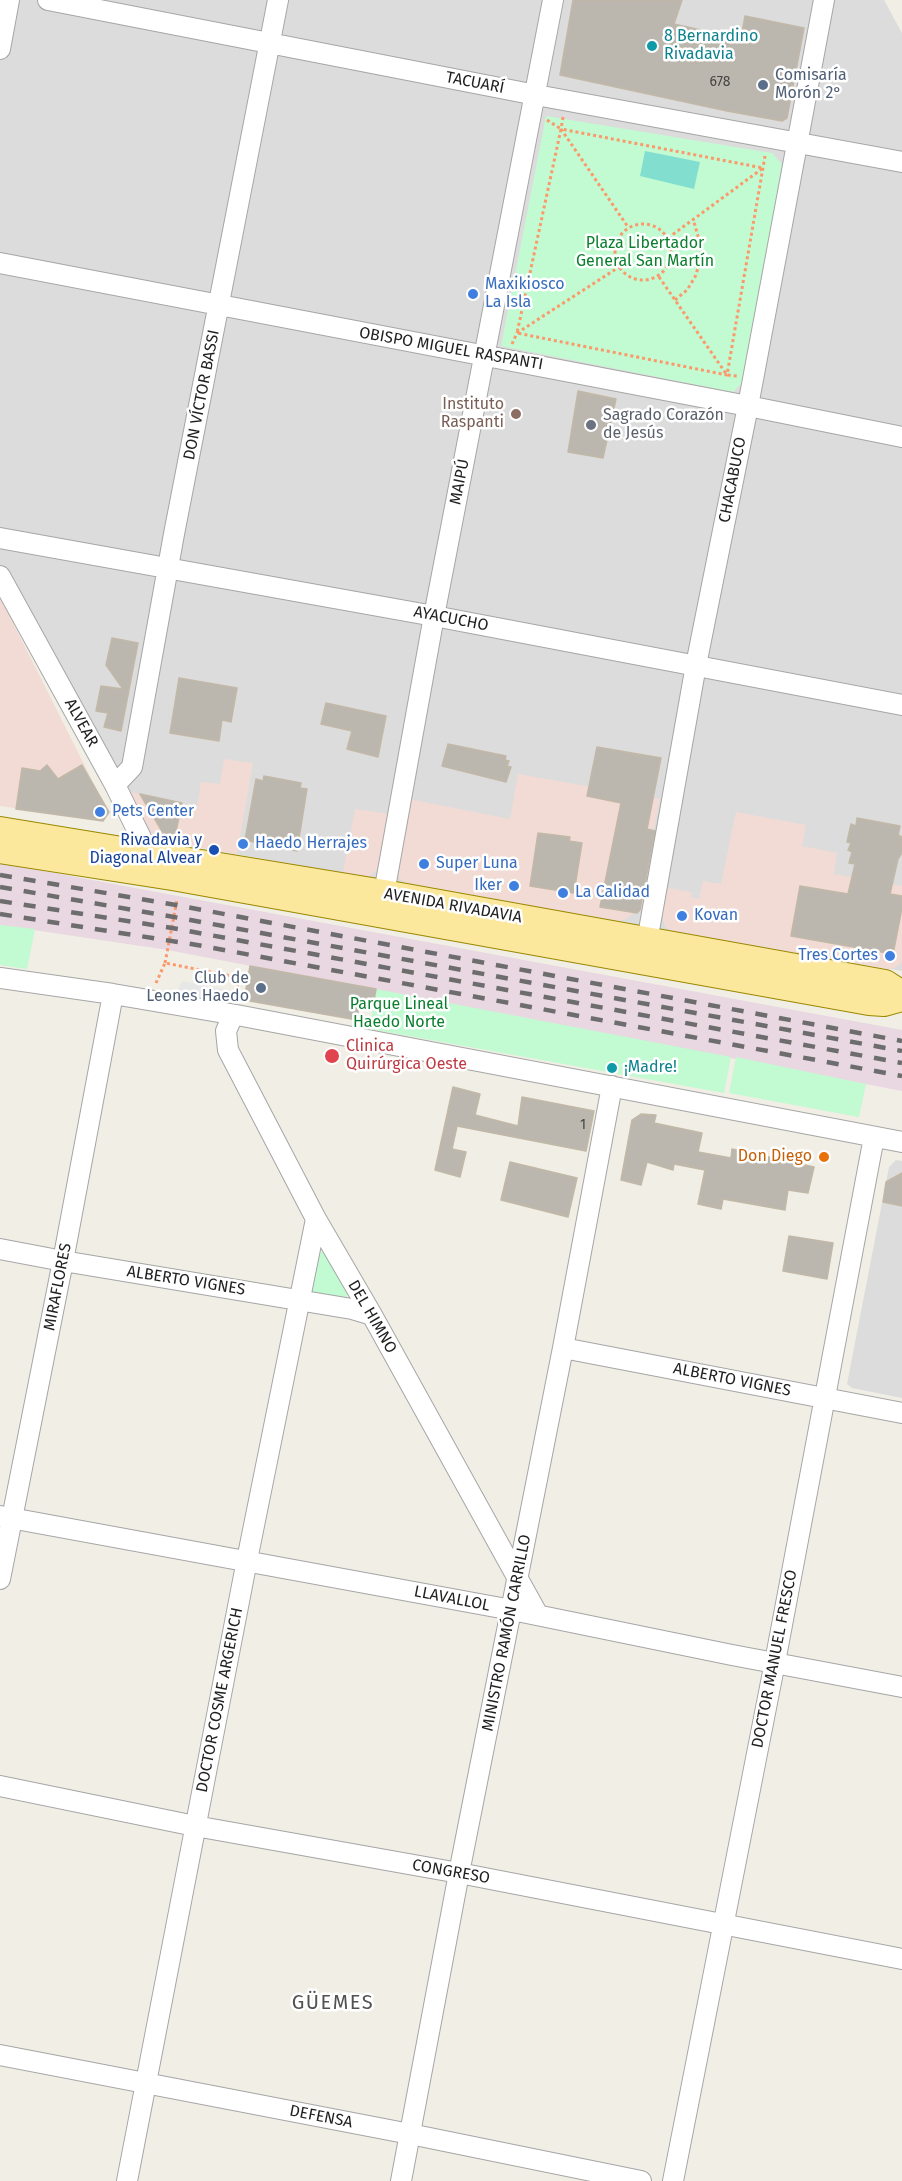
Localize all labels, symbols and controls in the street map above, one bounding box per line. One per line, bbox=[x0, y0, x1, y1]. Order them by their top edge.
place label: 8 Bernardino Rivadavia bbox=[664, 27, 758, 65]
marker: 8 Bernardino Rivadavia bbox=[645, 39, 659, 53]
place label: Comisaría Morón 2° bbox=[775, 66, 847, 104]
street label: TACUARÍ bbox=[444, 68, 506, 98]
house number: 678 bbox=[710, 74, 730, 90]
marker: Comisaría Morón 2° bbox=[756, 78, 770, 92]
park label: Plaza Libertador General San Martín bbox=[576, 234, 714, 272]
place label: Maxikiosco La Isla bbox=[485, 275, 565, 313]
marker: Maxikiosco La Isla bbox=[466, 287, 480, 301]
street label: OBISPO MIGUEL RASPANTI bbox=[358, 323, 544, 375]
street label: DON VÍCTOR BASSI bbox=[180, 328, 224, 462]
place label: Instituto Raspanti bbox=[441, 395, 504, 433]
place label: Sagrado Corazón de Jesús bbox=[603, 406, 724, 444]
marker: Instituto Raspanti bbox=[509, 407, 523, 421]
marker: Sagrado Corazón de Jesús bbox=[584, 418, 598, 432]
street label: CHACABUCO bbox=[715, 435, 751, 525]
street label: MAIPÚ bbox=[446, 457, 474, 507]
street label: AYACUCHO bbox=[412, 602, 490, 636]
street label: ALVEAR bbox=[60, 696, 102, 750]
place label: Pets Center bbox=[112, 802, 194, 822]
marker: Pets Center bbox=[93, 805, 107, 819]
place label: Rivadavia y Diagonal Alvear bbox=[89, 831, 202, 869]
place label: Haedo Herrajes bbox=[255, 834, 367, 854]
marker: Haedo Herrajes bbox=[236, 837, 250, 851]
marker: Rivadavia y Diagonal Alvear bbox=[207, 843, 221, 857]
place label: Super Luna bbox=[436, 854, 518, 874]
marker: Super Luna bbox=[417, 857, 431, 871]
place label: Iker bbox=[474, 876, 502, 896]
marker: Iker bbox=[507, 879, 521, 893]
place label: La Calidad bbox=[575, 883, 650, 903]
street label: AVENIDA RIVADAVIA bbox=[383, 884, 523, 928]
marker: La Calidad bbox=[556, 886, 570, 900]
place label: Kovan bbox=[694, 906, 738, 926]
marker: Kovan bbox=[675, 909, 689, 923]
place label: Tres Cortes bbox=[798, 946, 878, 966]
marker: Tres Cortes bbox=[883, 949, 897, 963]
place label: Club de Leones Haedo bbox=[146, 969, 249, 1007]
marker: Club de Leones Haedo bbox=[254, 981, 268, 995]
park label: Parque Lineal Haedo Norte bbox=[350, 995, 448, 1033]
place label: Clinica Quirúrgica Oeste bbox=[346, 1037, 467, 1075]
marker: Clinica Quirúrgica Oeste bbox=[323, 1047, 341, 1065]
place label: ¡Madre! bbox=[624, 1058, 677, 1078]
marker: ¡Madre! bbox=[605, 1061, 619, 1075]
house number: 1 bbox=[580, 1117, 586, 1133]
place label: Don Diego bbox=[738, 1147, 812, 1167]
marker: Don Diego bbox=[817, 1150, 831, 1164]
street label: MIRAFLORES bbox=[40, 1241, 76, 1333]
street label: ALBERTO VIGNES bbox=[125, 1262, 247, 1300]
street label: DEL HIMNO bbox=[343, 1277, 401, 1357]
street label: ALBERTO VIGNES bbox=[671, 1359, 793, 1401]
street label: MINISTRO RAMÓN CARRILLO bbox=[478, 1533, 536, 1733]
street label: DOCTOR MANUEL FRESCO bbox=[748, 1568, 802, 1750]
street label: LLAVALLOL bbox=[412, 1582, 492, 1616]
street label: DOCTOR COSME ARGERICH bbox=[193, 1606, 247, 1794]
street label: CONGRESO bbox=[411, 1856, 491, 1888]
district label: GÜEMES bbox=[292, 1991, 374, 2015]
street label: DEFENSA bbox=[288, 2101, 354, 2133]

